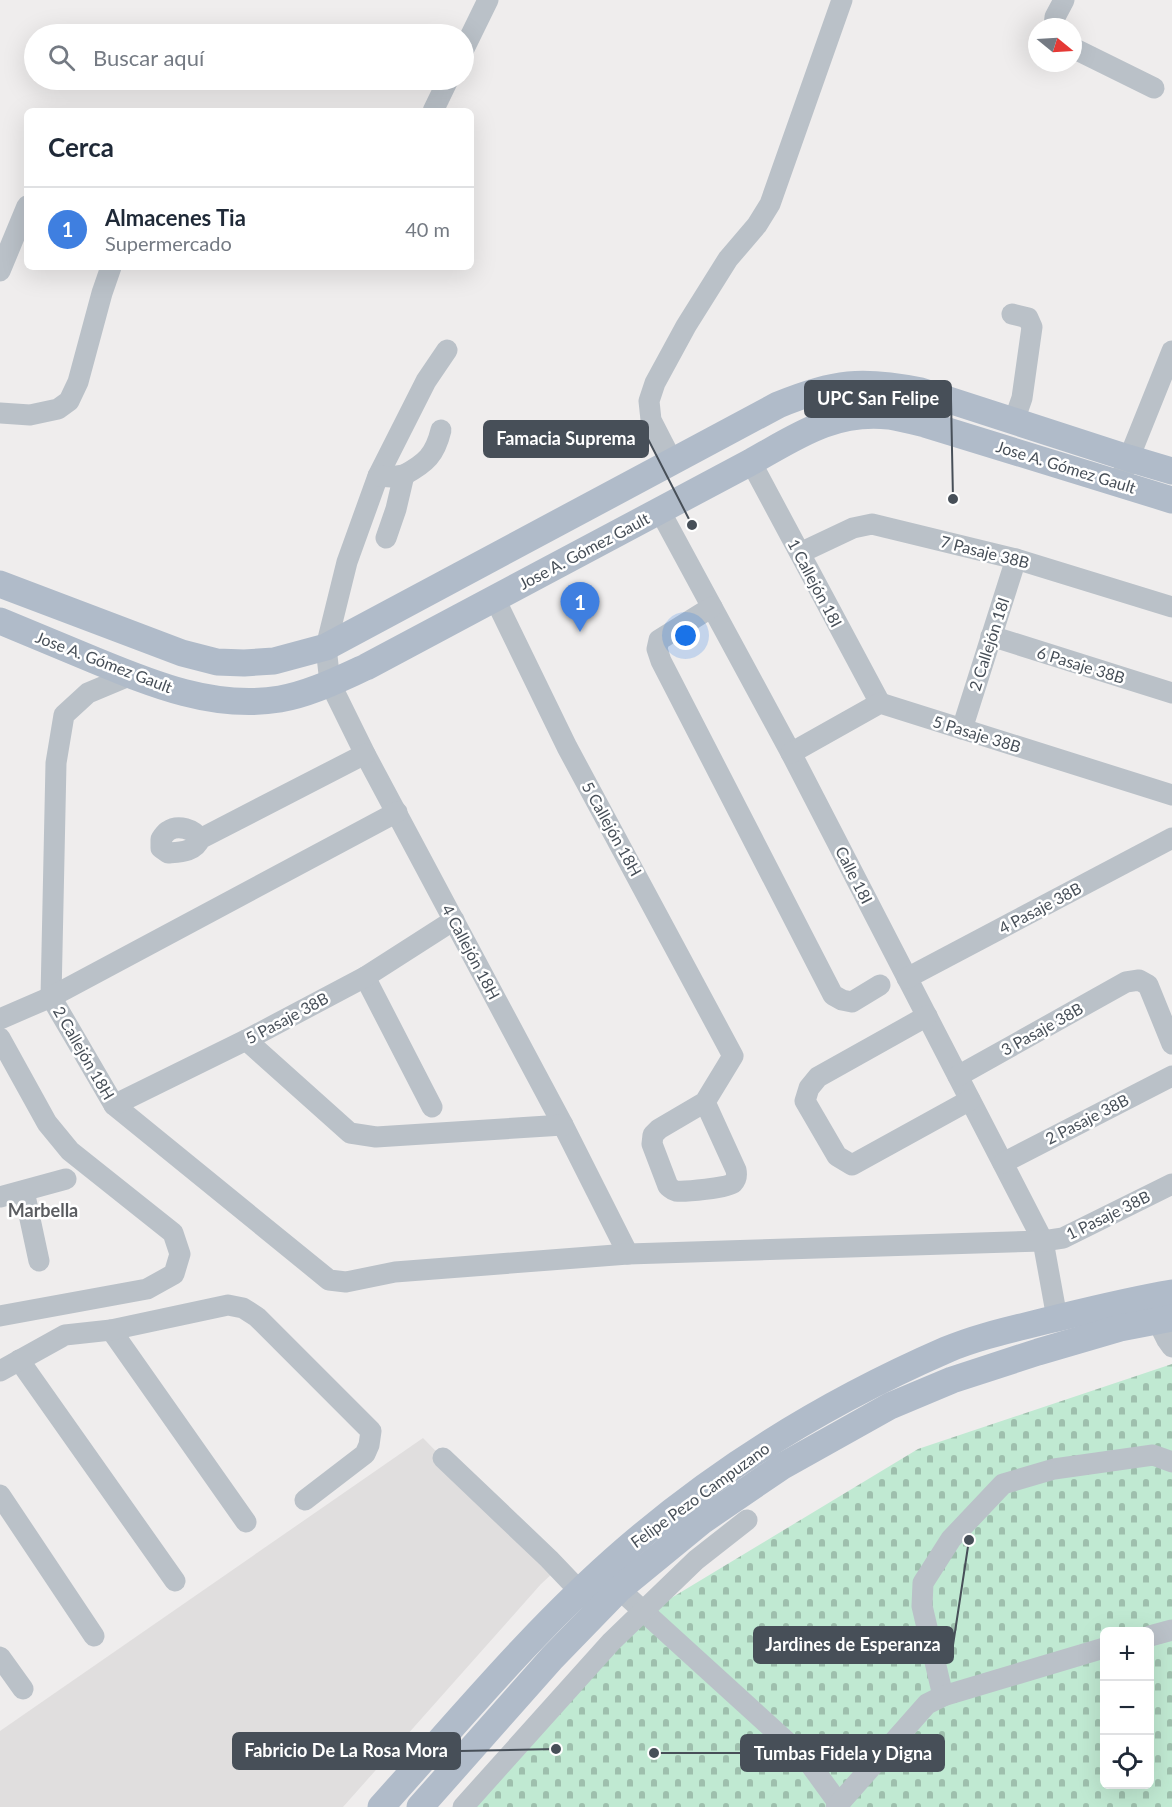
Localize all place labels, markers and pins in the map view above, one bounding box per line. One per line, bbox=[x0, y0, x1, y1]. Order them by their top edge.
callout: UPC San Felipe bbox=[805, 381, 951, 417]
callout: Famacia Suprema bbox=[484, 421, 648, 457]
pin: 1 bbox=[560, 582, 600, 632]
callout: Jardines de Esperanza bbox=[754, 1627, 953, 1663]
callout: Fabricio De La Rosa Mora bbox=[233, 1733, 460, 1769]
callout: Tumbas Fidela y Digna bbox=[741, 1735, 944, 1771]

